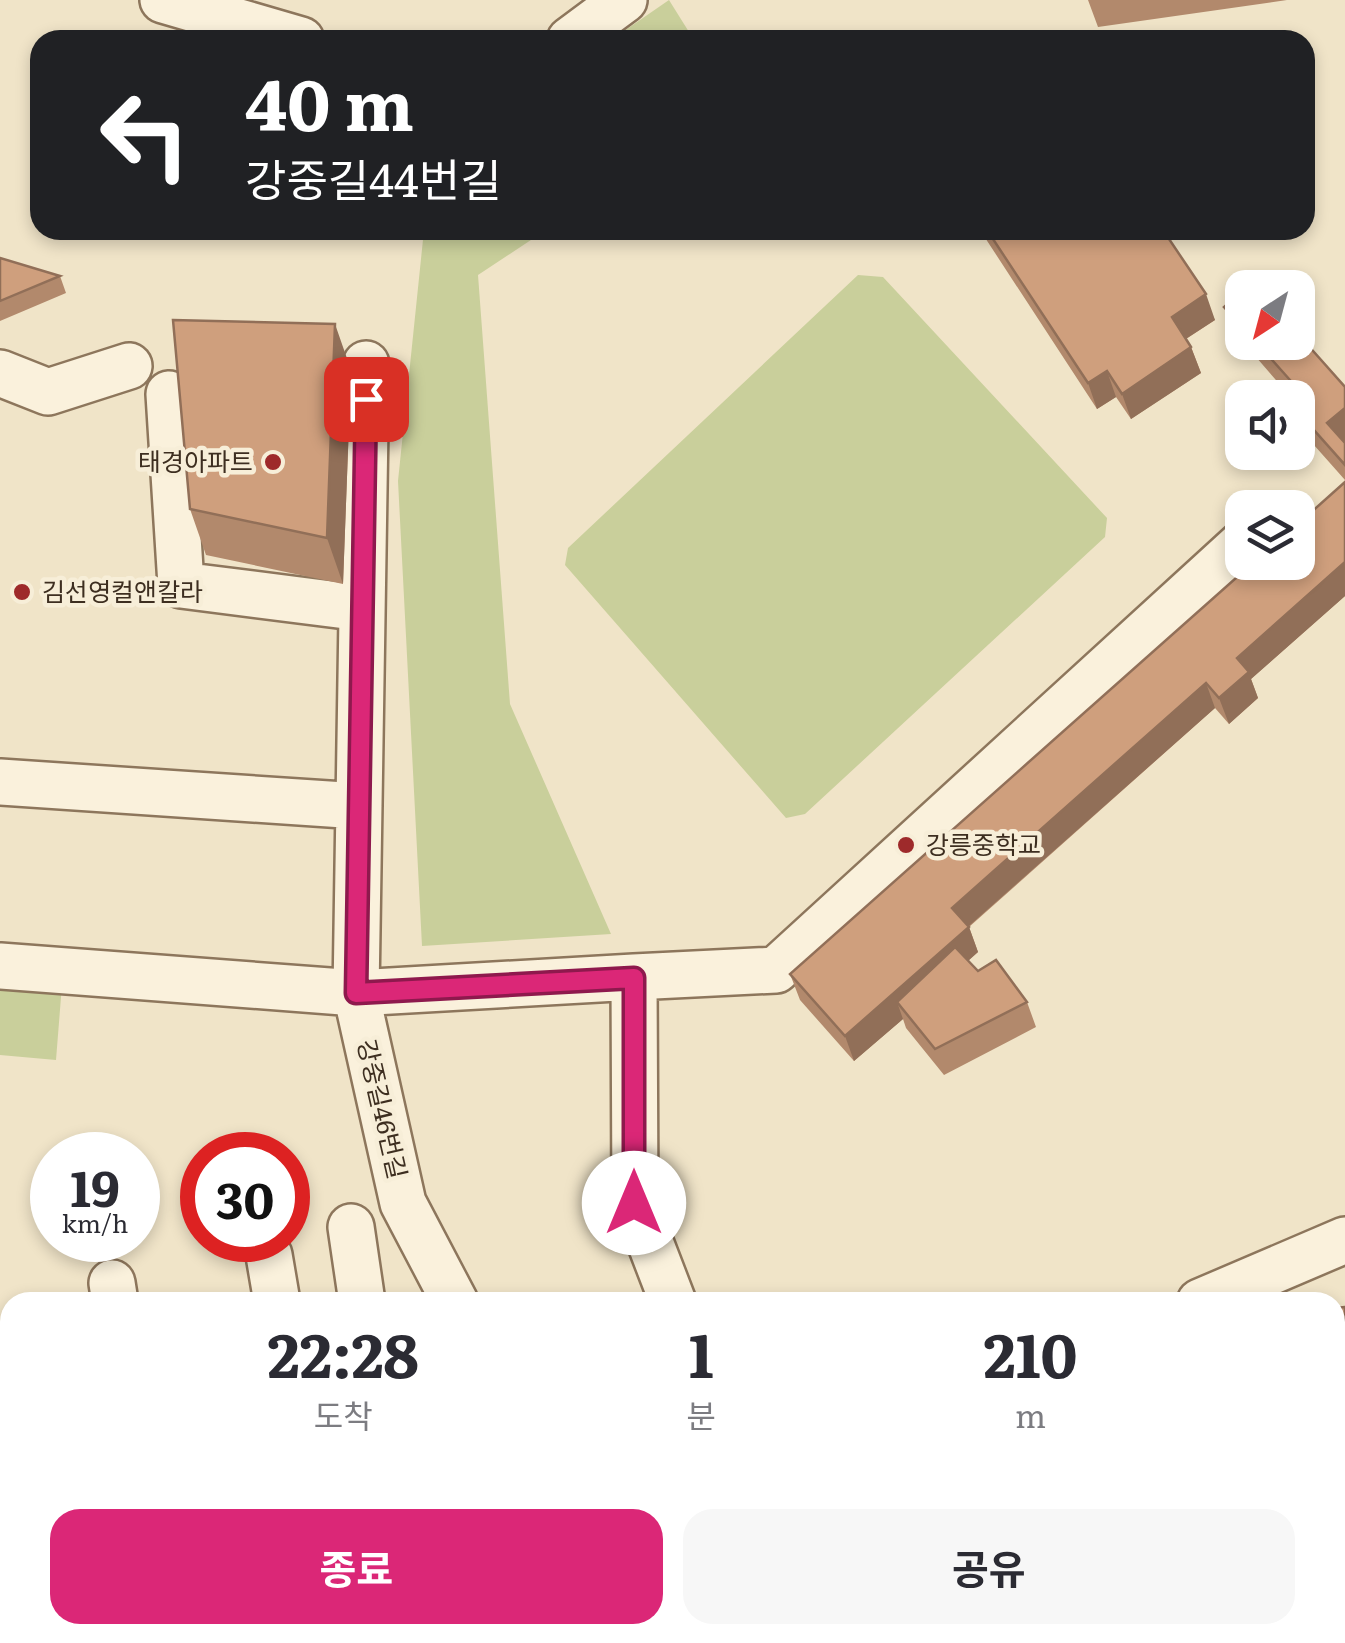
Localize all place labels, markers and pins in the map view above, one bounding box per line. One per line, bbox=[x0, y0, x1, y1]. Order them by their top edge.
pin bbox=[324, 357, 409, 442]
place label: 태경아파트 bbox=[138, 442, 253, 479]
marker: 태경아파트 bbox=[262, 451, 284, 473]
place label: 김선영컬앤칼라 bbox=[42, 572, 203, 609]
marker: 김선영컬앤칼라 bbox=[11, 581, 33, 603]
place label: 강릉중학교 bbox=[926, 825, 1041, 862]
marker: 강릉중학교 bbox=[895, 834, 917, 856]

